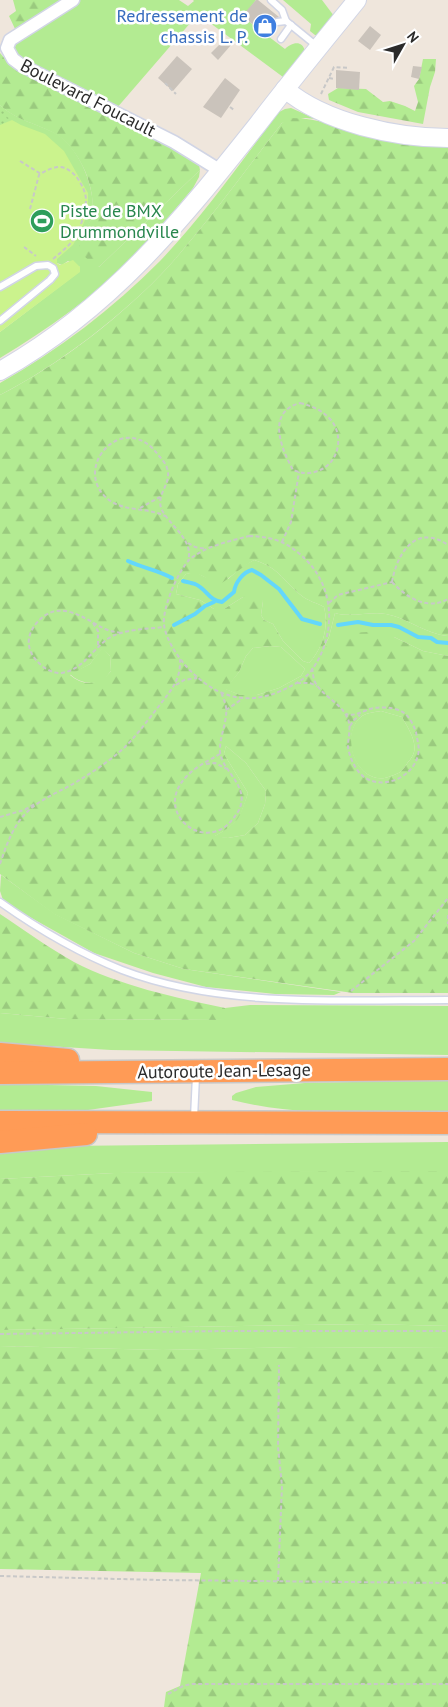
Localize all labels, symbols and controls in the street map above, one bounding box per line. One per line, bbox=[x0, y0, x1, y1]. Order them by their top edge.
place label: Redressement de chassis L. P. bbox=[116, 4, 248, 48]
shop icon: Redressement de chassis L. P. bbox=[252, 13, 278, 39]
north arrow bbox=[378, 20, 428, 70]
text: N bbox=[403, 28, 423, 46]
street label: Boulevard Foucault bbox=[17, 54, 160, 142]
place label: Piste de BMX Drummondville bbox=[60, 199, 179, 243]
sports icon: Piste de BMX Drummondville bbox=[29, 208, 55, 234]
street label: Autoroute Jean-Lesage bbox=[137, 1057, 311, 1084]

